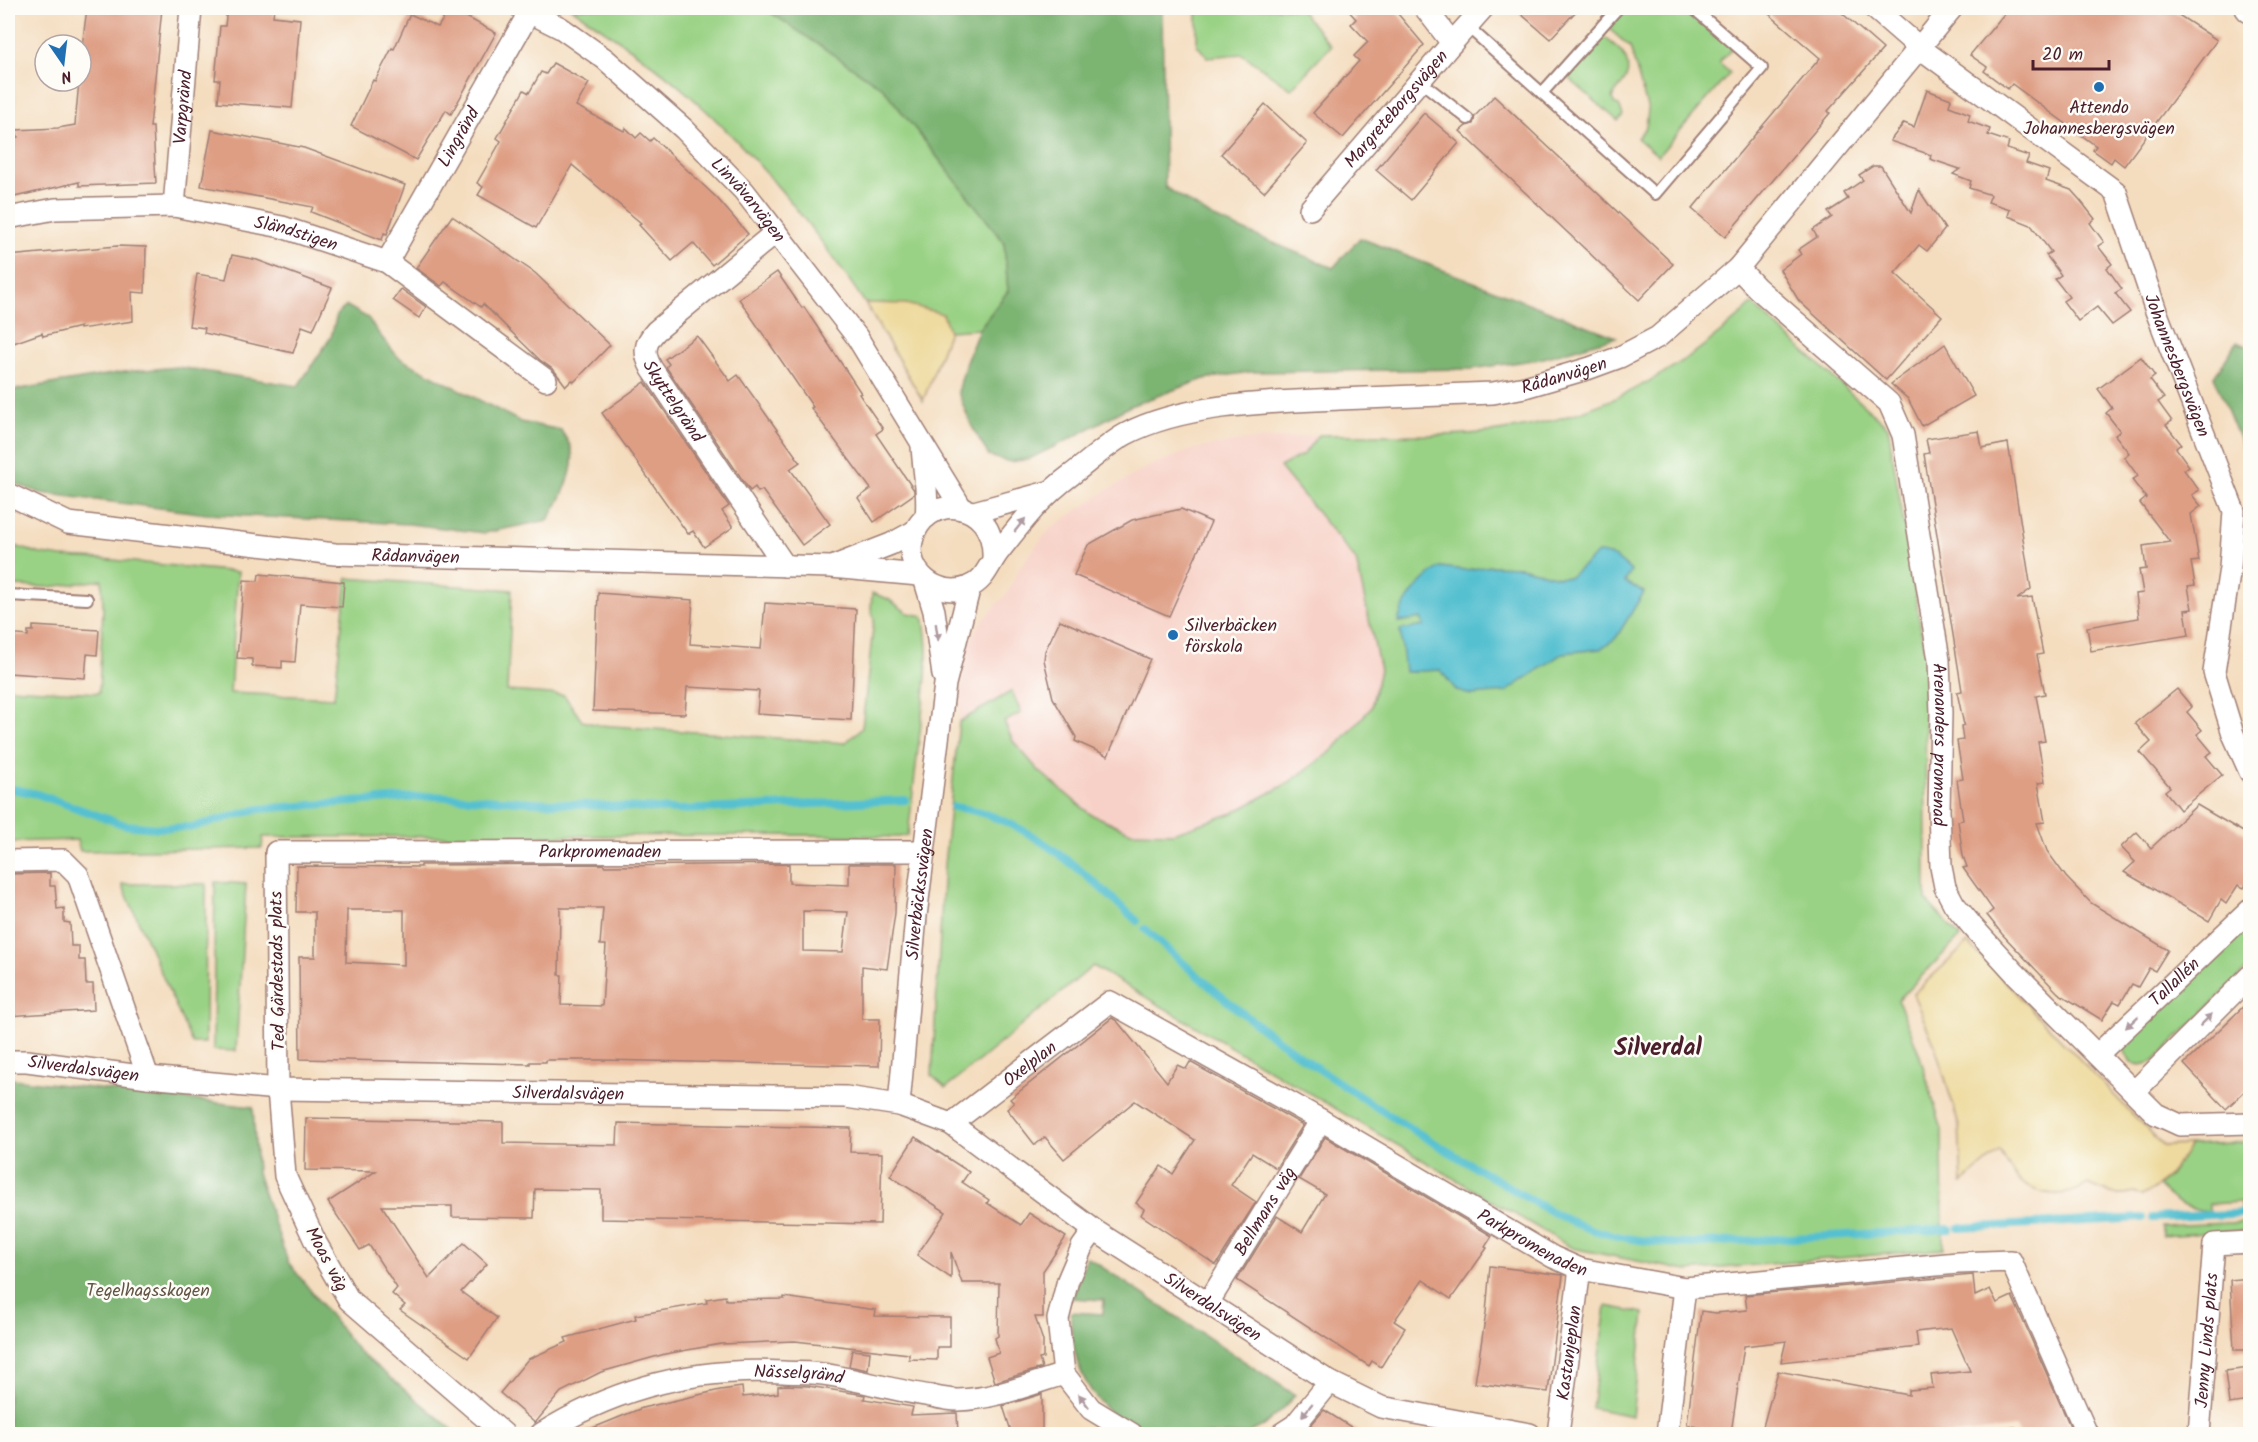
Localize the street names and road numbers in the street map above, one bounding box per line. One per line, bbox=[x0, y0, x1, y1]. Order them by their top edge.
street label: Margreteborgsvägen bbox=[1338, 44, 1456, 176]
street label: Varpgränd bbox=[166, 68, 202, 146]
street label: Lingränd bbox=[431, 101, 489, 173]
street label: Linvävarvägen bbox=[703, 151, 792, 250]
street label: Sländstigen bbox=[251, 209, 341, 261]
street label: Johannesbergsvägen bbox=[2135, 290, 2217, 442]
street label: Rådanvägen bbox=[1518, 350, 1612, 403]
street label: Skyttelgränd bbox=[634, 355, 711, 450]
street label: Rådanvägen bbox=[371, 542, 460, 573]
street label: Arenanders promenad bbox=[1923, 663, 1954, 828]
street label: Silverbäckssvägen bbox=[899, 827, 943, 961]
street label: Parkpromenaden bbox=[539, 838, 661, 868]
street label: Ted Gärdestads plats bbox=[263, 891, 294, 1051]
street label: Tallallén bbox=[2143, 951, 2208, 1015]
street label: Oxelplan bbox=[997, 1034, 1064, 1095]
street label: Silverdalsvägen bbox=[26, 1048, 141, 1092]
street label: Silverdalsvägen bbox=[512, 1079, 624, 1110]
street label: Bellmans väg bbox=[1227, 1162, 1305, 1262]
street label: Parkpromenaden bbox=[1471, 1202, 1589, 1286]
street label: Moas väg bbox=[296, 1222, 355, 1298]
street label: Silverdalsvägen bbox=[1157, 1265, 1267, 1350]
street label: Jenny Linds plats bbox=[2188, 1272, 2228, 1409]
street label: Kastanjeplan bbox=[1550, 1304, 1591, 1402]
street label: Nässelgränd bbox=[754, 1358, 847, 1394]

